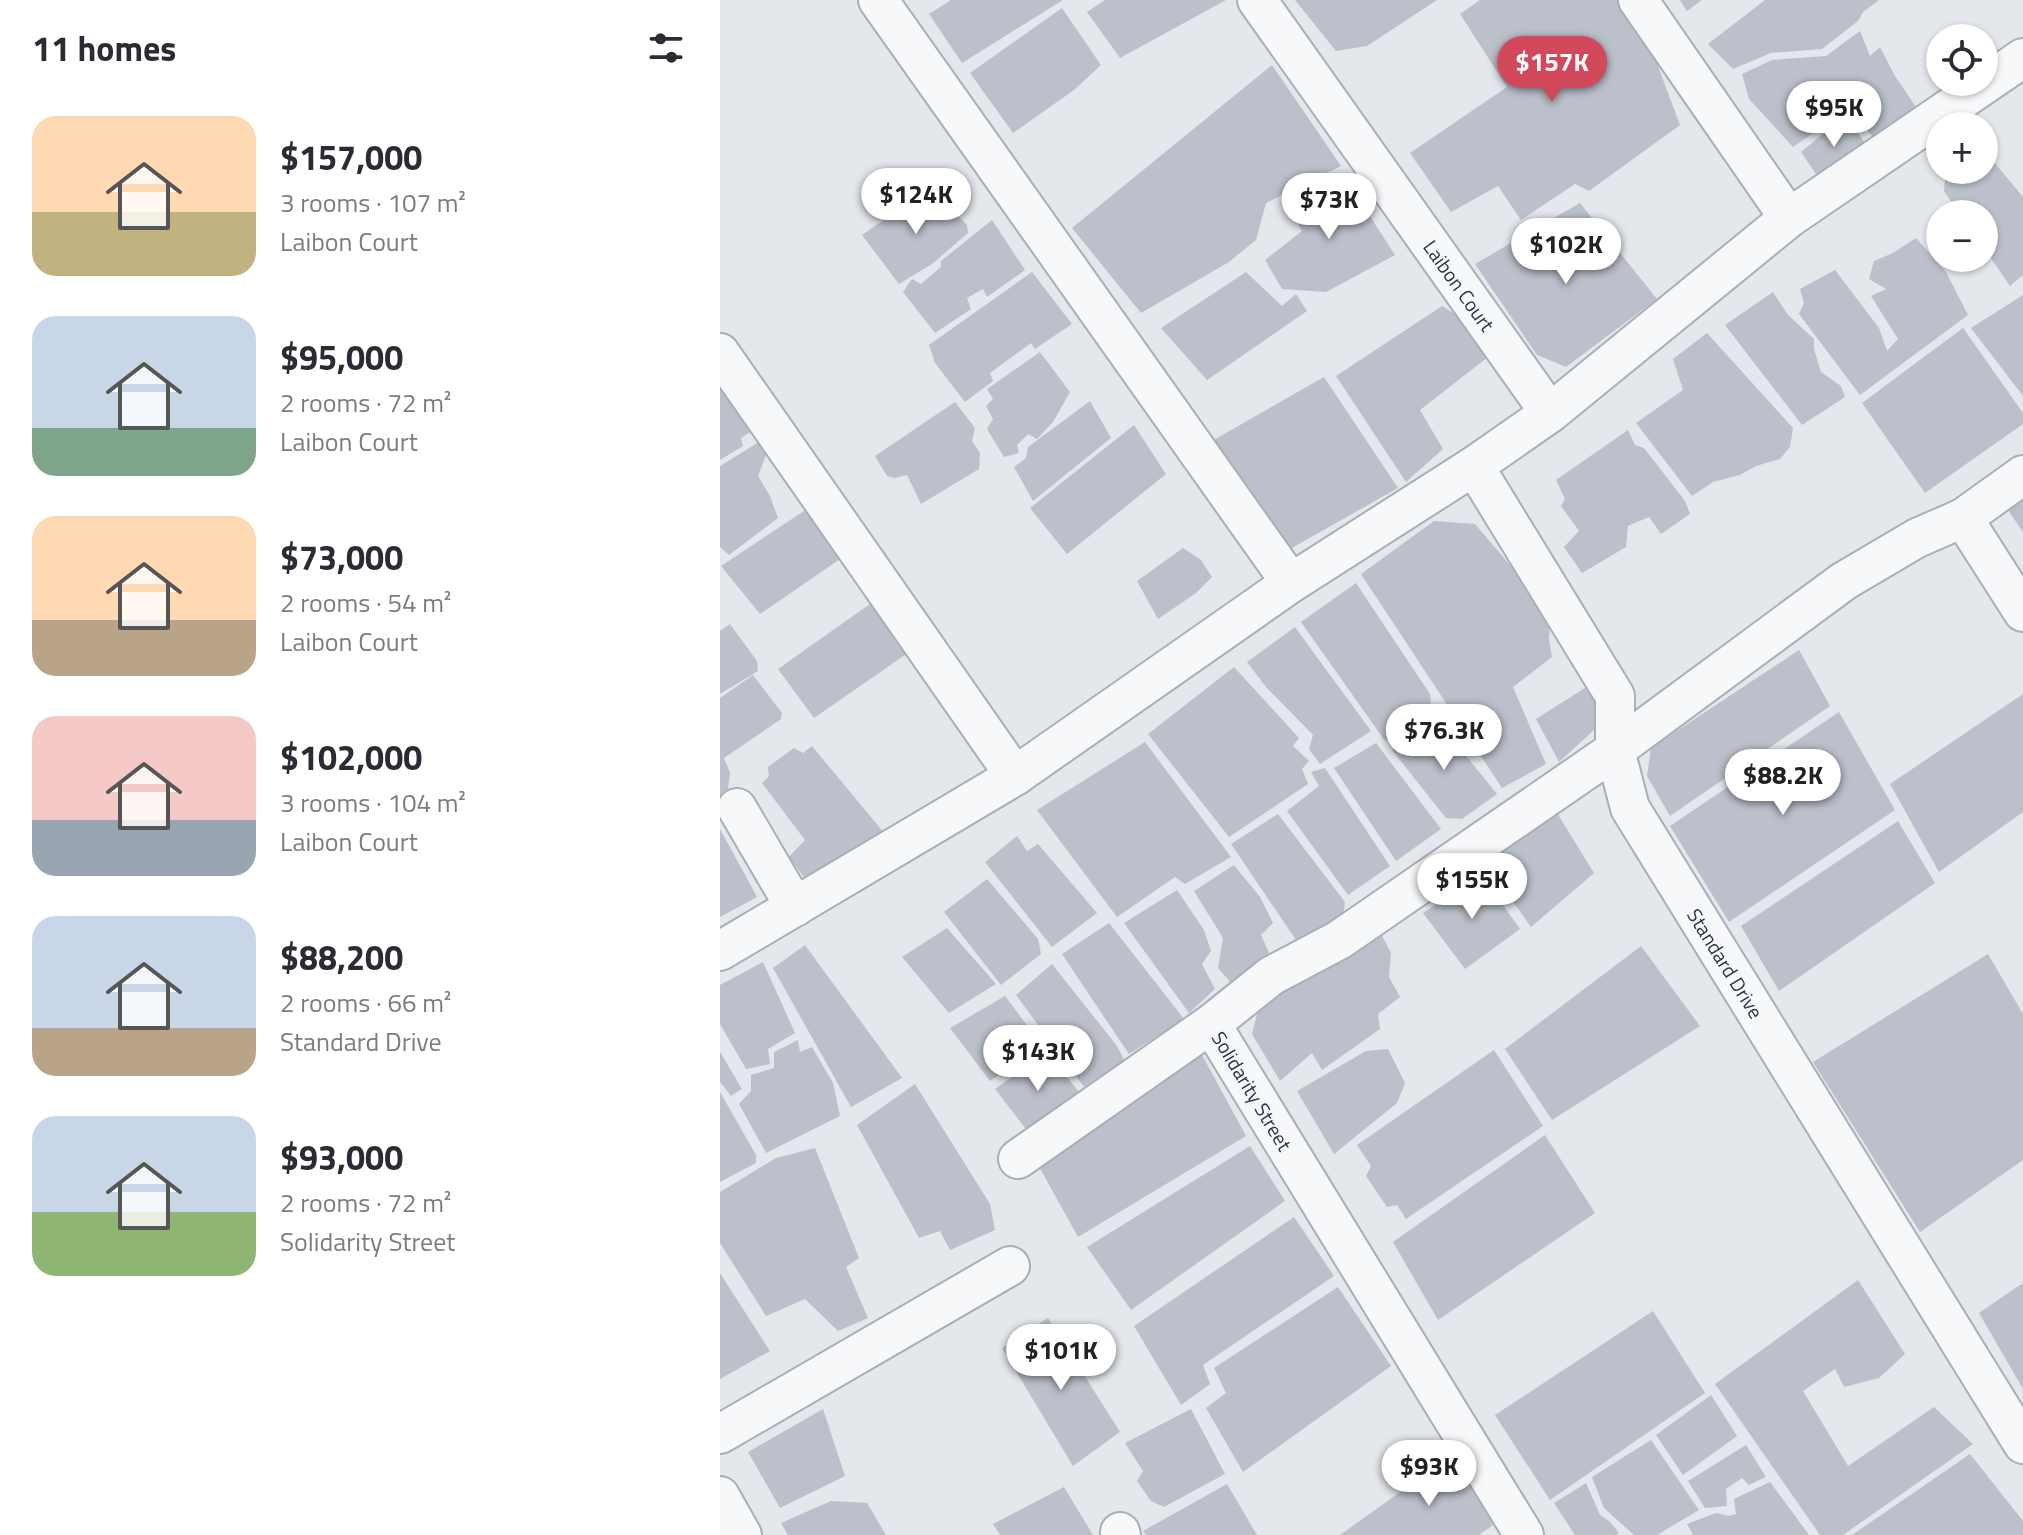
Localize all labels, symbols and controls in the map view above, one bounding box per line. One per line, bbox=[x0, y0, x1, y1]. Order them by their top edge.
text: 11 homes bbox=[32, 22, 176, 74]
map controls bbox=[1926, 24, 1998, 272]
button: locate bbox=[1926, 24, 1998, 96]
icon: filters bbox=[644, 26, 688, 70]
pin: $157K bbox=[1496, 36, 1608, 104]
text: $157K bbox=[1515, 42, 1589, 81]
pin: $95K bbox=[1787, 81, 1881, 149]
text: $95K bbox=[1804, 87, 1864, 126]
button: + bbox=[1926, 112, 1998, 184]
text: $157,000 bbox=[280, 131, 422, 183]
icon: home bbox=[96, 148, 192, 244]
pin: $124K bbox=[860, 168, 972, 236]
pin: $73K bbox=[1282, 173, 1376, 241]
text: $124K bbox=[879, 174, 953, 213]
text: $73K bbox=[1299, 179, 1359, 218]
text: 3 rooms · 107 m² bbox=[280, 183, 466, 222]
button: − bbox=[1926, 200, 1998, 272]
pin: $102K bbox=[1510, 218, 1622, 286]
text: Laibon Court bbox=[280, 222, 418, 261]
text: $102K bbox=[1529, 224, 1603, 263]
street label: Laibon Court bbox=[1416, 233, 1503, 338]
text: $95,000 bbox=[280, 331, 403, 383]
icon: home bbox=[96, 348, 192, 444]
text: 2 rooms · 72 m² bbox=[280, 383, 451, 422]
text: Laibon Court bbox=[280, 422, 418, 461]
text: $73,000 bbox=[280, 531, 403, 583]
icon: home bbox=[96, 548, 192, 644]
text: 2 rooms · 54 m² bbox=[280, 583, 451, 622]
text: Laibon Court bbox=[280, 622, 418, 661]
pin: $76.3K bbox=[1379, 704, 1509, 772]
text: $76.3K bbox=[1404, 710, 1484, 749]
text: $102,000 bbox=[280, 731, 422, 783]
icon: home bbox=[96, 748, 192, 844]
pin: $88.2K bbox=[1718, 749, 1848, 817]
text: $88.2K bbox=[1743, 755, 1823, 794]
text: 3 rooms · 104 m² bbox=[280, 783, 466, 822]
text: Laibon Court bbox=[280, 822, 418, 861]
pin: $155K bbox=[1416, 853, 1528, 921]
text: $155K bbox=[1435, 859, 1509, 898]
street label: Standard Drive bbox=[1680, 902, 1772, 1024]
text: $88,200 bbox=[280, 931, 403, 983]
icon: home bbox=[96, 948, 192, 1044]
text: 2 rooms · 66 m² bbox=[280, 983, 451, 1022]
text: Standard Drive bbox=[280, 1022, 442, 1061]
pin: $143K bbox=[982, 1025, 1094, 1093]
street label: Solidarity Street bbox=[1204, 1025, 1300, 1157]
text: $143K bbox=[1001, 1031, 1075, 1070]
text: $93,000 bbox=[280, 1131, 403, 1183]
icon: home bbox=[96, 1148, 192, 1244]
text: 2 rooms · 72 m² bbox=[280, 1183, 451, 1222]
text: Solidarity Street bbox=[280, 1222, 455, 1261]
pin: $101K bbox=[1005, 1324, 1117, 1392]
text: $101K bbox=[1024, 1330, 1098, 1369]
pin: $93K bbox=[1382, 1440, 1476, 1508]
text: $93K bbox=[1399, 1446, 1459, 1485]

